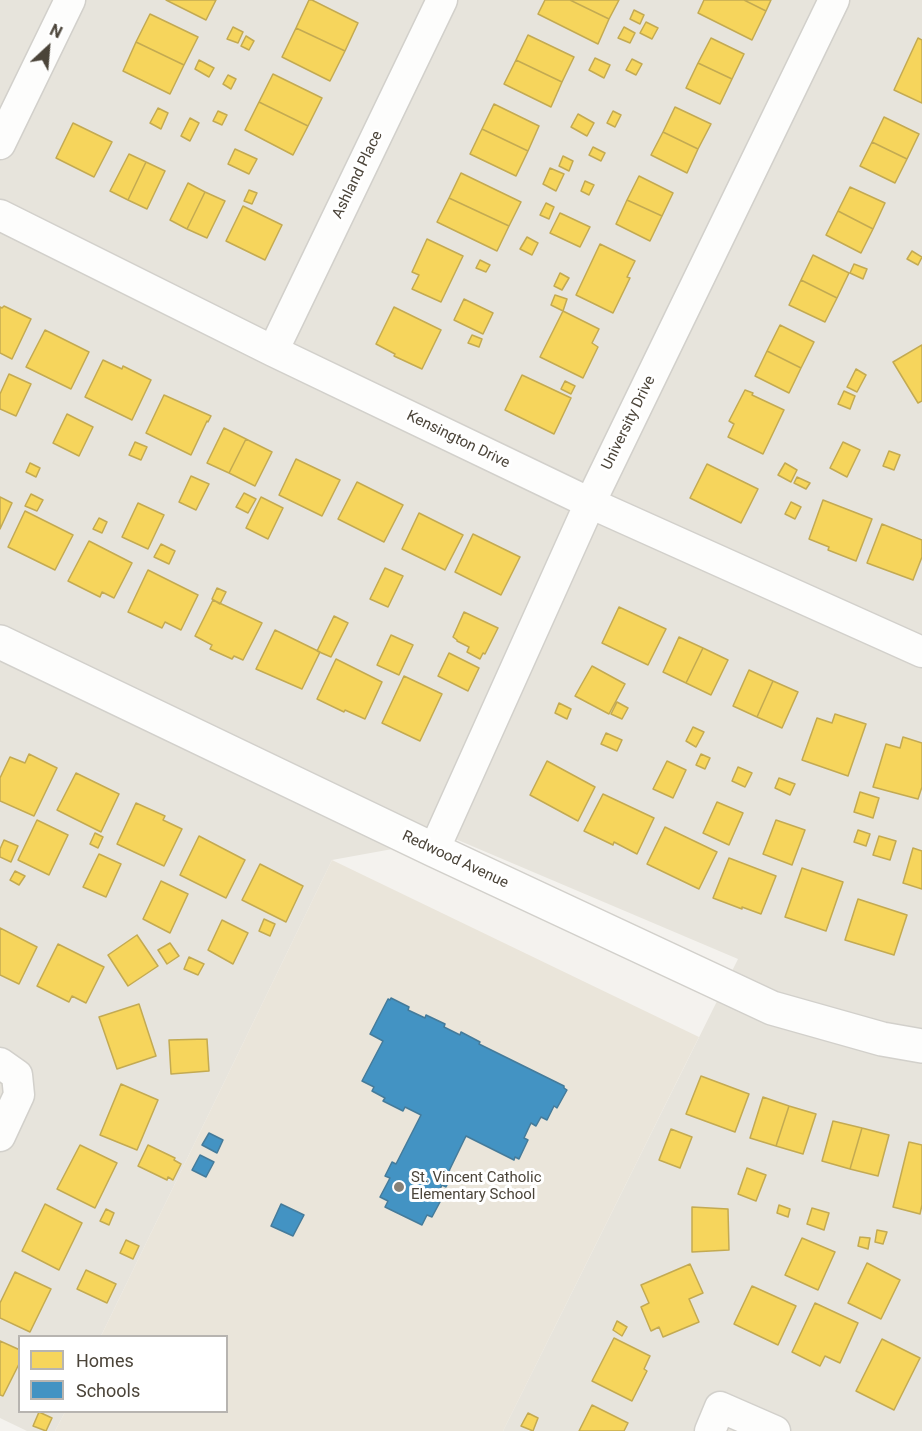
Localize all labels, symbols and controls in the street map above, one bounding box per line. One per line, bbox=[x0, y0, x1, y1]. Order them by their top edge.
north arrow bbox=[18, 18, 78, 78]
text: N bbox=[47, 20, 65, 42]
street label: Ashland Place bbox=[329, 128, 387, 222]
street label: University Drive bbox=[598, 373, 660, 473]
street label: Kensington Drive bbox=[403, 407, 513, 473]
street label: Redwood Avenue bbox=[399, 827, 511, 893]
place label: St. Vincent Catholic Elementary School bbox=[411, 1169, 541, 1204]
marker: St. Vincent Catholic Elementary School bbox=[392, 1180, 406, 1194]
legend bbox=[18, 1335, 228, 1413]
text: Homes bbox=[76, 1350, 134, 1371]
text: Schools bbox=[76, 1380, 140, 1401]

